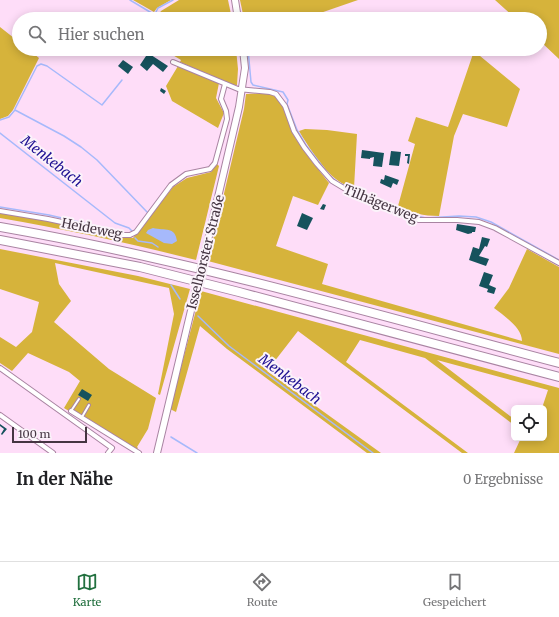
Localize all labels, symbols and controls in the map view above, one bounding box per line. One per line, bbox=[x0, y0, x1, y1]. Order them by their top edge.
search box bbox=[12, 12, 547, 56]
icon: search bbox=[26, 23, 48, 45]
text: Hier suchen bbox=[58, 25, 145, 44]
water label: Menkebach bbox=[17, 131, 86, 191]
street label: Tilhägerweg bbox=[341, 181, 421, 226]
street label: Isselhorster Straße bbox=[183, 193, 228, 311]
street label: Heideweg bbox=[60, 214, 124, 243]
water label: Menkebach bbox=[254, 349, 325, 408]
map controls bbox=[511, 405, 547, 441]
button: locate bbox=[511, 405, 547, 441]
scale bar bbox=[12, 425, 87, 444]
text: 100 m bbox=[18, 427, 50, 441]
text: In der Nähe bbox=[16, 468, 113, 490]
text: 0 Ergebnisse bbox=[463, 471, 543, 488]
tab: Karte bbox=[73, 571, 101, 609]
tab: Route bbox=[247, 571, 277, 609]
tab: Gespeichert bbox=[423, 571, 486, 609]

